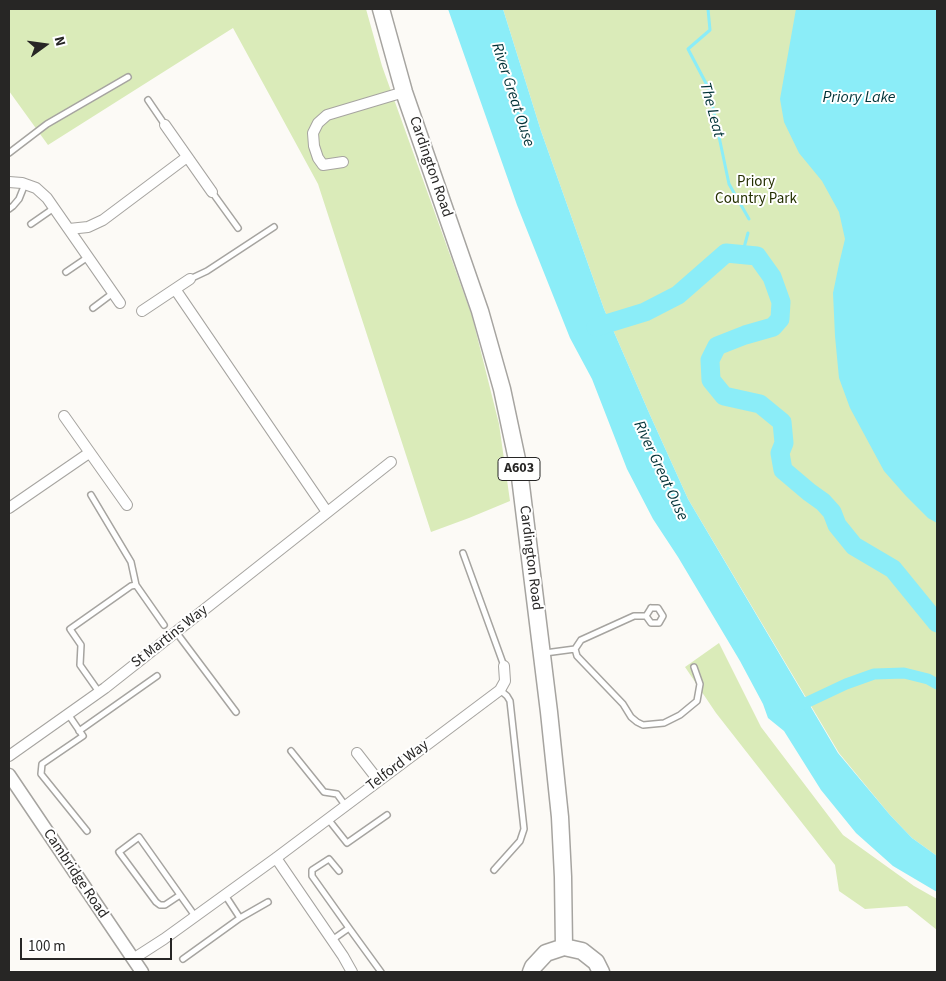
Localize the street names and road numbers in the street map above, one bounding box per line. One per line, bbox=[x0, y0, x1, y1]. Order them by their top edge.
street label: Cardington Road bbox=[404, 114, 456, 220]
road number: A603 bbox=[498, 458, 540, 480]
street label: Cardington Road bbox=[515, 505, 545, 611]
street label: St Martins Way bbox=[128, 602, 212, 672]
street label: Telford Way bbox=[363, 737, 433, 795]
street label: Cambridge Road bbox=[38, 826, 112, 922]

